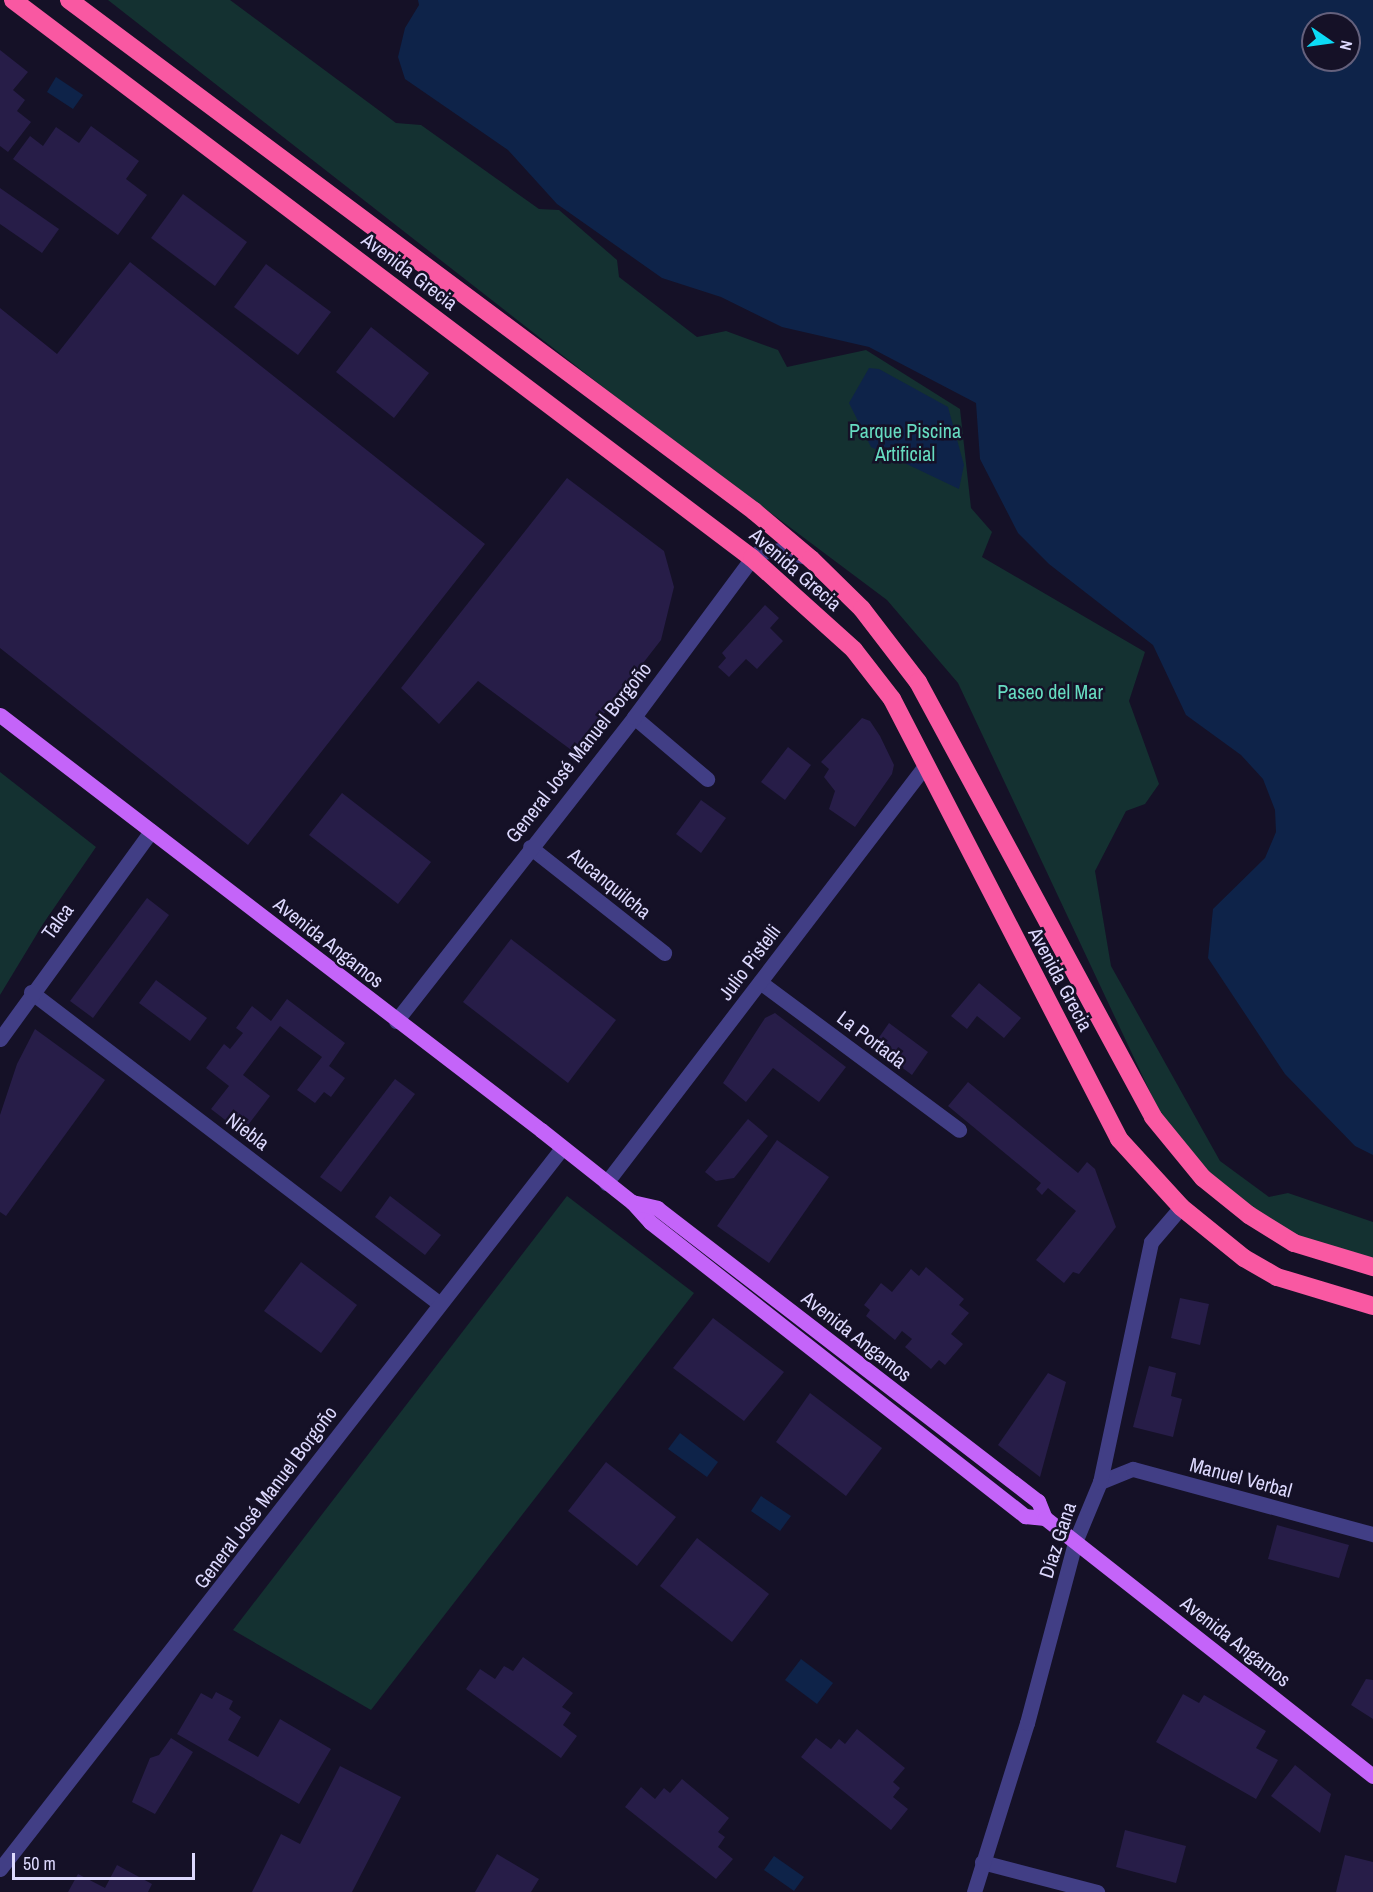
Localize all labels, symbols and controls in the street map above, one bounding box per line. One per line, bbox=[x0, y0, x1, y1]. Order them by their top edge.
north arrow bbox=[1301, 12, 1361, 72]
text: N bbox=[1335, 38, 1358, 53]
street label: Avenida Grecia bbox=[357, 227, 463, 315]
park label: Parque Piscina Artificial bbox=[849, 419, 961, 466]
street label: Avenida Grecia bbox=[745, 523, 847, 615]
street label: General José Manuel Borgoño bbox=[500, 657, 656, 847]
park label: Paseo del Mar bbox=[997, 679, 1103, 703]
street label: Aucanquilcha bbox=[564, 842, 656, 924]
street label: Avenida Angamos bbox=[269, 891, 389, 993]
street label: Talca bbox=[36, 898, 78, 944]
street label: Julio Pistelli bbox=[713, 919, 785, 1005]
street label: Avenida Grecia bbox=[1024, 923, 1098, 1035]
street label: La Portada bbox=[833, 1005, 911, 1073]
street label: Niebla bbox=[222, 1107, 274, 1155]
street label: Avenida Angamos bbox=[797, 1285, 917, 1387]
street label: General José Manuel Borgoño bbox=[188, 1401, 342, 1593]
street label: Manuel Verbal bbox=[1187, 1452, 1295, 1502]
street label: Díaz Gana bbox=[1033, 1499, 1081, 1581]
street label: Avenida Angamos bbox=[1176, 1590, 1296, 1692]
scale bar bbox=[15, 1841, 198, 1879]
text: 50 m bbox=[23, 1851, 56, 1876]

